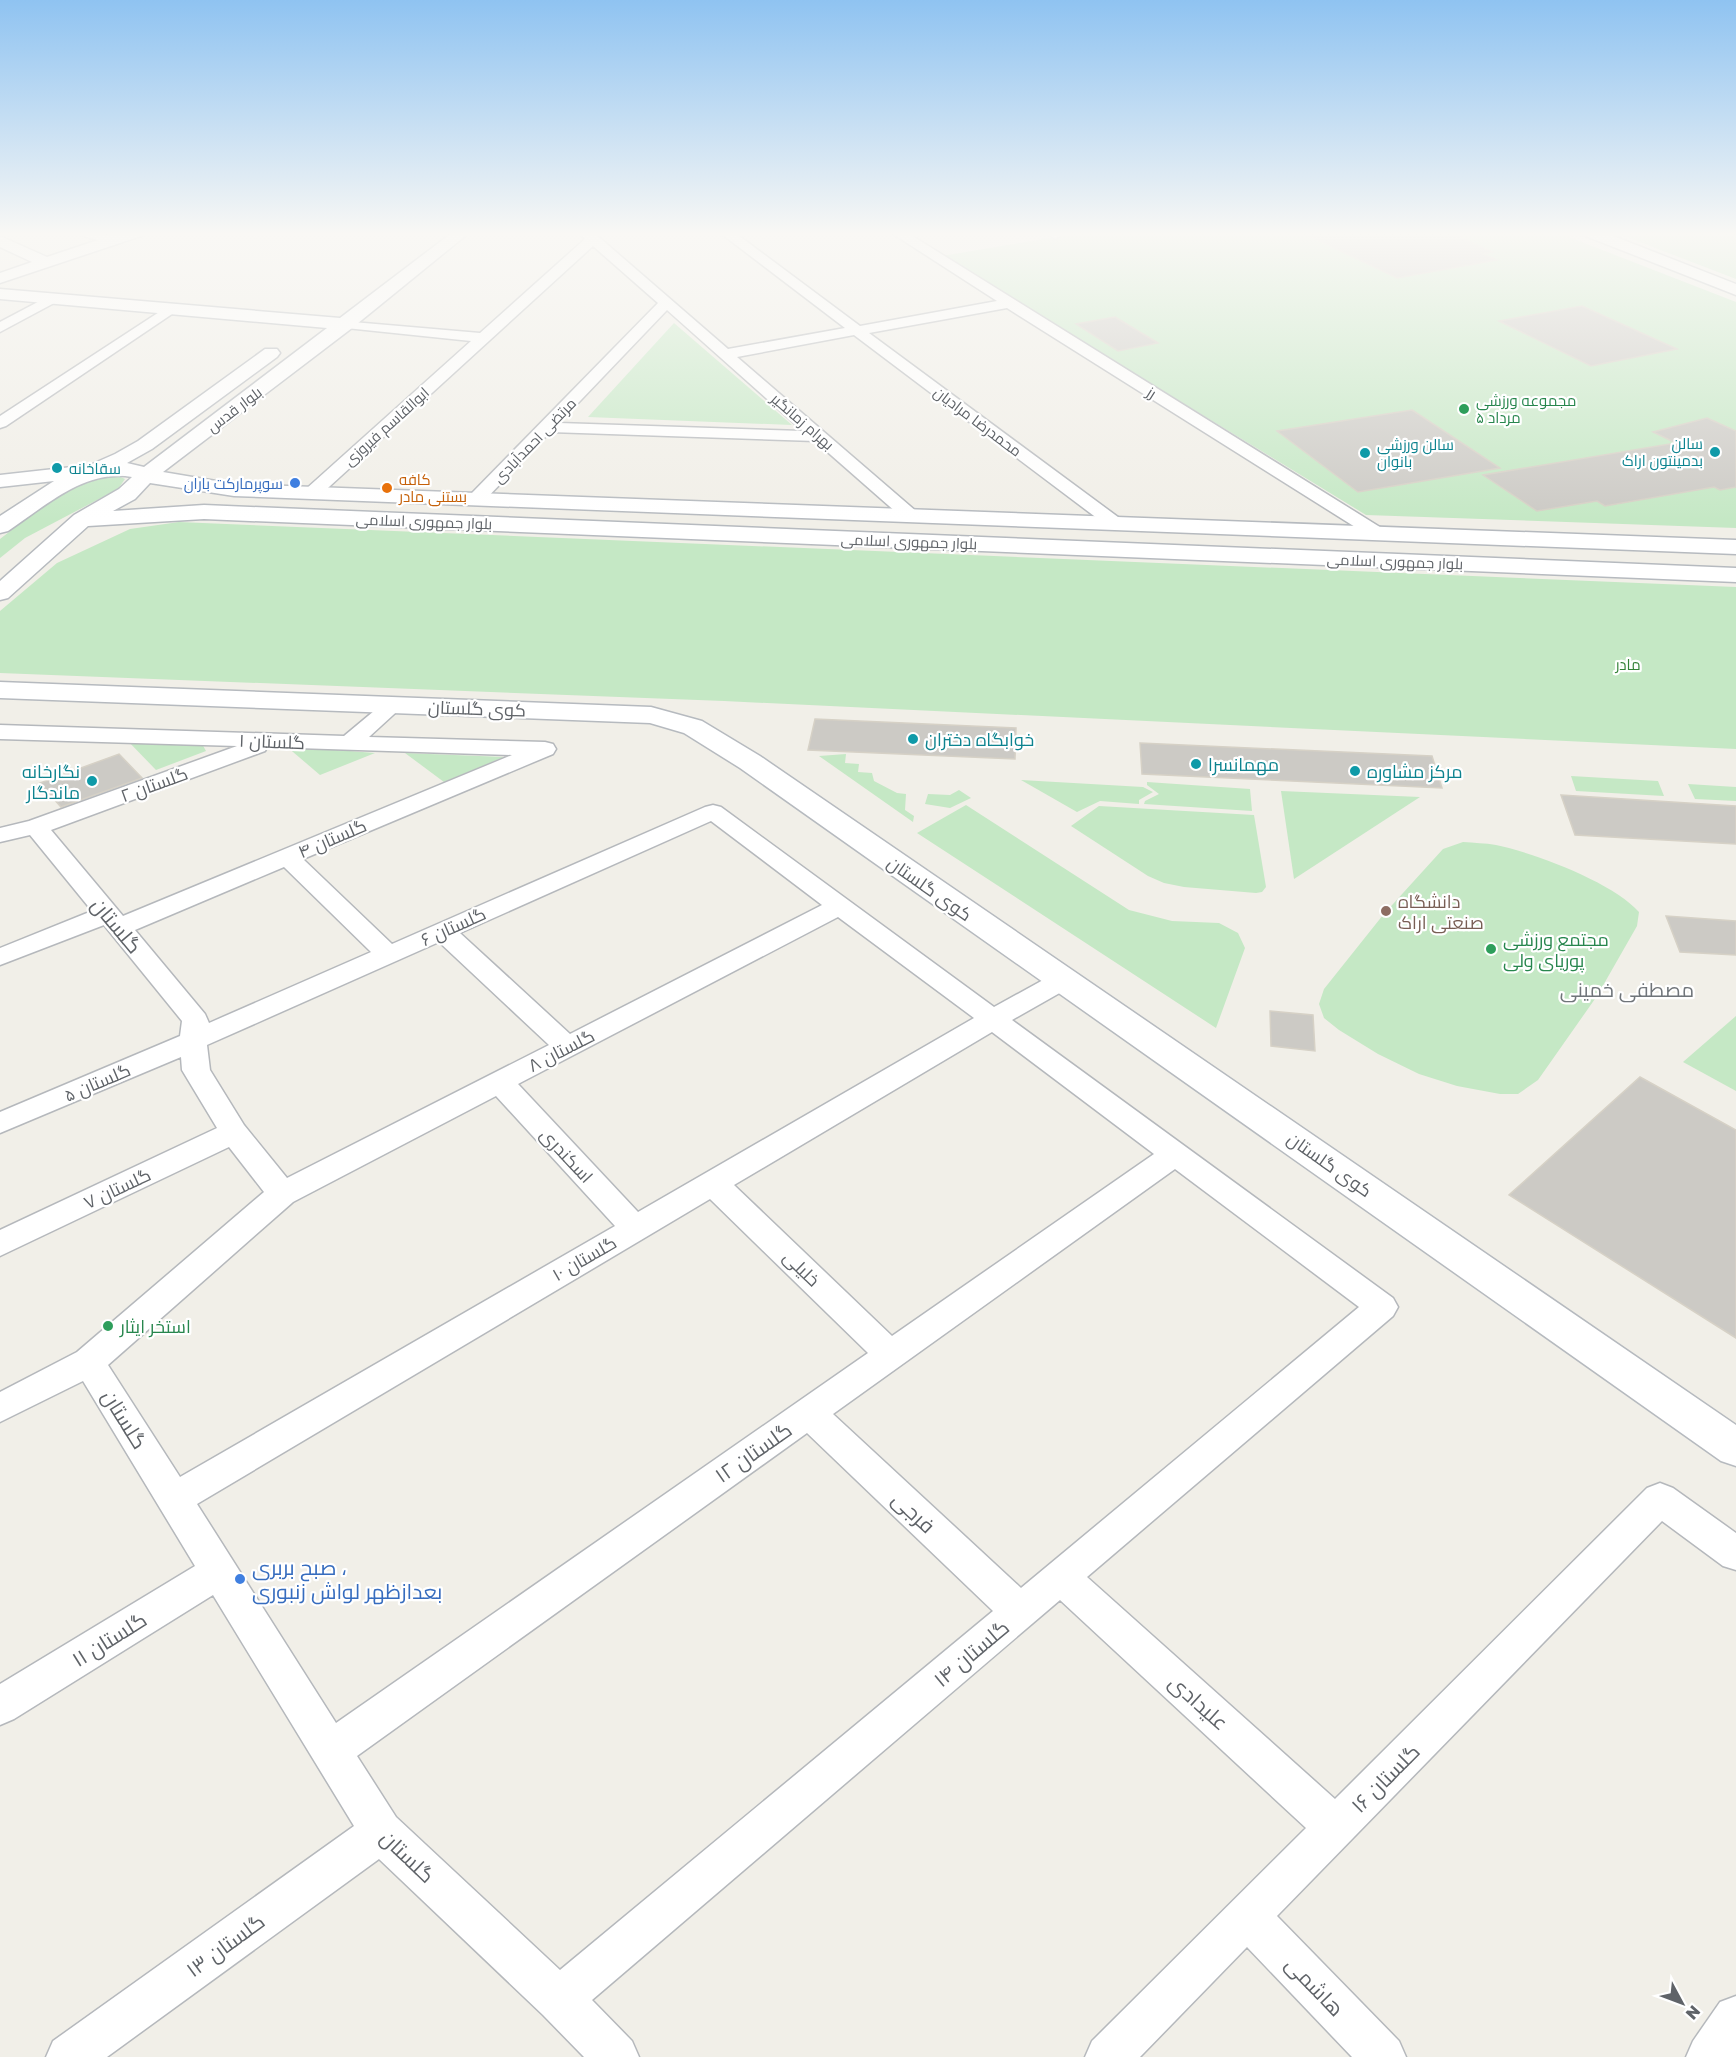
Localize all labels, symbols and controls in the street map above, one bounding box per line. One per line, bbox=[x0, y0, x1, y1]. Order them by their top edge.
street label: بلوار قدس bbox=[203, 382, 266, 437]
street label: محمدرضا مرادیان bbox=[929, 382, 1025, 461]
street label: رز bbox=[1143, 382, 1160, 403]
street label: ابوالقاسم فیروزی bbox=[340, 383, 434, 470]
street label: بهرام زمانگیر bbox=[766, 388, 838, 455]
place label: مجموعه ورزشی ۵ مرداد bbox=[1476, 391, 1577, 427]
street label: مرتضی احمدآبادی bbox=[489, 394, 581, 488]
marker: مجموعه ورزشی ۵ مرداد bbox=[1457, 402, 1471, 416]
place label: سالن بدمینتون اراک bbox=[1622, 434, 1703, 471]
place label: سالن ورزشی بانوان bbox=[1377, 435, 1454, 472]
marker: سالن بدمینتون اراک bbox=[1708, 445, 1722, 459]
marker: سالن ورزشی بانوان bbox=[1358, 446, 1372, 460]
place label: سقاخانه bbox=[69, 459, 121, 477]
marker: سقاخانه bbox=[50, 461, 64, 475]
place label: کافه بستنی مادر bbox=[398, 470, 467, 507]
place label: سوپرمارکت باران bbox=[184, 474, 283, 494]
marker: سوپرمارکت باران bbox=[288, 476, 302, 490]
marker: کافه بستنی مادر bbox=[380, 481, 394, 495]
street label: بلوار جمهوری اسلامی bbox=[355, 510, 493, 534]
street label: بلوار جمهوری اسلامی bbox=[840, 530, 978, 554]
street label: بلوار جمهوری اسلامی bbox=[1326, 550, 1464, 574]
park label: مادر bbox=[1614, 655, 1641, 674]
street label: کوی گلستان bbox=[428, 695, 526, 722]
place label: خوابگاه دختران bbox=[925, 728, 1034, 751]
street label: گلستان ۱ bbox=[239, 729, 305, 754]
marker: خوابگاه دختران bbox=[906, 732, 920, 746]
place label: مهمانسرا bbox=[1208, 753, 1279, 776]
marker: مهمانسرا bbox=[1189, 757, 1203, 771]
place label: نگارخانه ماندگار bbox=[22, 760, 80, 804]
place label: مرکز مشاوره bbox=[1367, 760, 1463, 783]
street label: گلستان ۲ bbox=[117, 762, 191, 807]
marker: مرکز مشاوره bbox=[1348, 764, 1362, 778]
marker: نگارخانه ماندگار bbox=[85, 774, 99, 788]
street label: گلستان ۴ bbox=[294, 814, 370, 863]
street label: کوی گلستان bbox=[883, 851, 976, 926]
place label: دانشگاه صنعتی اراک bbox=[1398, 890, 1484, 934]
street label: گلستان bbox=[85, 892, 148, 959]
street label: گلستان ۶ bbox=[417, 902, 489, 951]
marker: دانشگاه صنعتی اراک bbox=[1379, 904, 1393, 918]
place label: مجتمع ورزشی پوریای ولی bbox=[1503, 928, 1609, 973]
marker: مجتمع ورزشی پوریای ولی bbox=[1484, 942, 1498, 956]
district label: مصطفی خمینی bbox=[1560, 977, 1694, 1003]
street label: گلستان ۸ bbox=[524, 1024, 598, 1077]
street label: گلستان ۵ bbox=[60, 1058, 134, 1107]
street label: اسکندری bbox=[535, 1123, 598, 1188]
street label: کوی گلستان bbox=[1283, 1127, 1376, 1202]
street label: گلستان ۷ bbox=[80, 1163, 154, 1214]
street label: گلستان ۱۰ bbox=[548, 1231, 620, 1286]
street label: خلیلی bbox=[778, 1245, 825, 1291]
place label: استخر ایثار bbox=[119, 1315, 191, 1338]
marker: استخر ایثار bbox=[101, 1319, 115, 1333]
street label: گلستان bbox=[96, 1385, 153, 1454]
street label: گلستان ۱۲ bbox=[710, 1416, 797, 1489]
street label: فرجی bbox=[886, 1486, 941, 1539]
place label: صبح بربری ، بعدازظهر لواش زنبوری bbox=[252, 1554, 442, 1605]
marker: صبح بربری ، بعدازظهر لواش زنبوری bbox=[233, 1572, 247, 1586]
street label: گلستان ۱۱ bbox=[67, 1606, 152, 1673]
street label: گلستان ۱۴ bbox=[928, 1614, 1015, 1693]
street label: علیدادی bbox=[1163, 1669, 1234, 1736]
street label: گلستان ۱۶ bbox=[1345, 1738, 1426, 1819]
street label: گلستان bbox=[375, 1824, 440, 1889]
street label: گلستان ۱۳ bbox=[181, 1908, 270, 1983]
street label: هاشمی bbox=[1280, 1951, 1350, 2022]
north arrow bbox=[1652, 1973, 1712, 2033]
text: N bbox=[1682, 2002, 1705, 2024]

